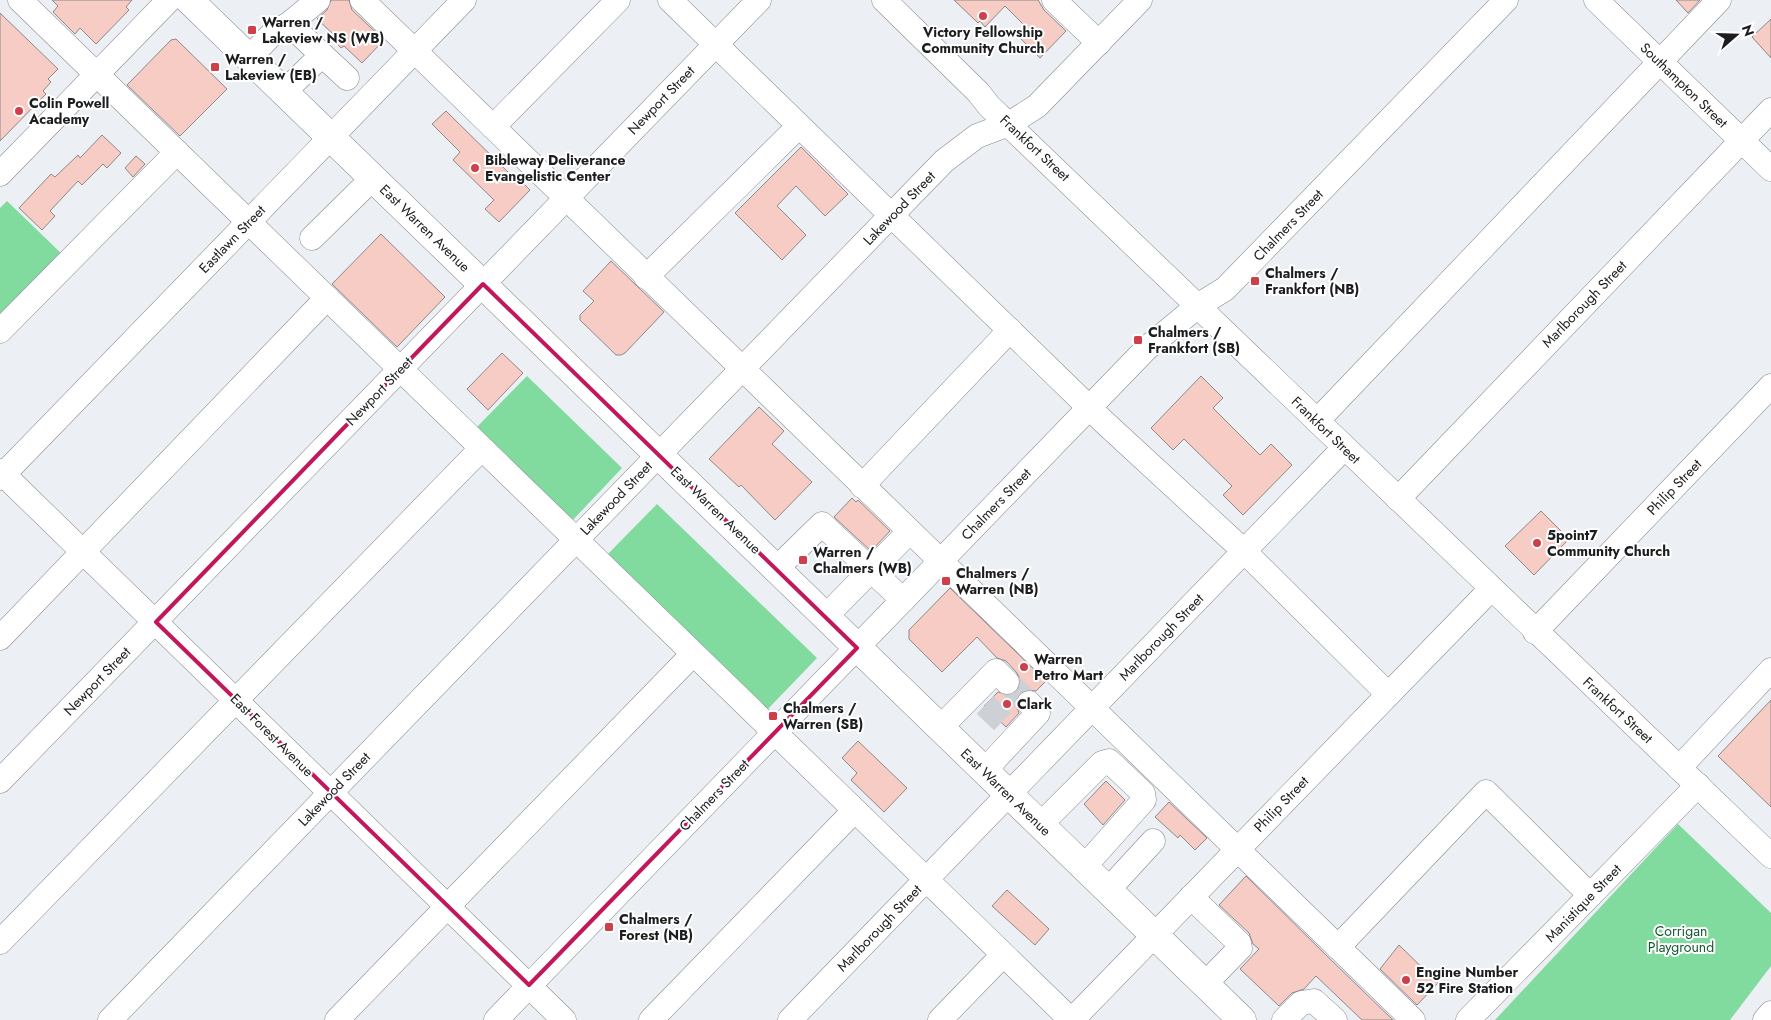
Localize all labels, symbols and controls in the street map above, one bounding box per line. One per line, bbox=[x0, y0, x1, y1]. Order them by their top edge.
marker: Victory Fellowship Community Church bbox=[977, 10, 989, 22]
north arrow bbox=[1711, 10, 1761, 60]
place label: Warren / Lakeview NS (WB) bbox=[262, 12, 384, 48]
place label: Victory Fellowship Community Church bbox=[921, 22, 1045, 58]
text: N bbox=[1737, 22, 1760, 39]
marker: Warren / Lakeview NS (WB) bbox=[246, 24, 258, 36]
street label: Southampton Street bbox=[1636, 38, 1733, 133]
place label: Warren / Lakeview (EB) bbox=[225, 49, 317, 85]
marker: Warren / Lakeview (EB) bbox=[209, 61, 221, 73]
street label: Newport Street bbox=[623, 61, 699, 139]
place label: Colin Powell Academy bbox=[28, 93, 109, 129]
marker: Colin Powell Academy bbox=[13, 105, 25, 117]
street label: Frankfort Street bbox=[996, 110, 1075, 186]
place label: Bibleway Deliverance Evangelistic Center bbox=[485, 150, 625, 186]
marker: Bibleway Deliverance Evangelistic Center bbox=[469, 162, 481, 174]
street label: Lakewood Street bbox=[858, 166, 940, 250]
street label: East Warren Avenue bbox=[375, 180, 475, 276]
street label: Chalmers Street bbox=[1248, 184, 1328, 265]
street label: Eastlawn Street bbox=[194, 200, 270, 278]
street label: Marlborough Street bbox=[1537, 256, 1631, 352]
place label: Chalmers / Frankfort (NB) bbox=[1265, 263, 1359, 299]
marker: Chalmers / Frankfort (NB) bbox=[1249, 275, 1261, 287]
place label: Chalmers / Frankfort (SB) bbox=[1148, 322, 1240, 358]
marker: Chalmers / Frankfort (SB) bbox=[1132, 334, 1144, 346]
street label: Newport Street bbox=[341, 352, 417, 430]
street label: Frankfort Street bbox=[1287, 392, 1365, 469]
street label: Philip Street bbox=[1642, 454, 1706, 520]
street label: Lakewood Street bbox=[575, 456, 657, 540]
street label: East Warren Avenue bbox=[666, 462, 766, 558]
street label: Chalmers Street bbox=[956, 463, 1036, 544]
place label: 5point7 Community Church bbox=[1547, 525, 1670, 561]
marker: 5point7 Community Church bbox=[1531, 537, 1543, 549]
place label: Warren / Chalmers (WB) bbox=[813, 542, 912, 578]
marker: Warren / Chalmers (WB) bbox=[797, 554, 809, 566]
place label: Chalmers / Warren (NB) bbox=[956, 563, 1039, 599]
marker: Chalmers / Warren (NB) bbox=[940, 575, 952, 587]
street label: Marlborough Street bbox=[1114, 589, 1208, 685]
street label: Newport Street bbox=[59, 642, 135, 720]
place label: Warren Petro Mart bbox=[1034, 649, 1104, 685]
marker: Warren Petro Mart bbox=[1018, 661, 1030, 673]
street label: Frankfort Street bbox=[1579, 672, 1658, 748]
street label: East Forest Avenue bbox=[226, 689, 318, 781]
place label: Clark bbox=[1017, 694, 1052, 714]
place label: Chalmers / Warren (SB) bbox=[783, 698, 863, 734]
marker: Clark bbox=[1001, 698, 1013, 710]
marker: Chalmers / Warren (SB) bbox=[767, 710, 779, 722]
street label: East Warren Avenue bbox=[956, 744, 1056, 840]
street label: Lakewood Street bbox=[293, 747, 375, 831]
street label: Chalmers Street bbox=[674, 754, 754, 835]
street label: Philip Street bbox=[1249, 771, 1313, 837]
street label: Manistique Street bbox=[1540, 859, 1626, 947]
street label: Marlborough Street bbox=[832, 880, 926, 976]
place label: Chalmers / Forest (NB) bbox=[619, 909, 693, 945]
marker: Chalmers / Forest (NB) bbox=[603, 921, 615, 933]
park label: Corrigan Playground bbox=[1648, 921, 1714, 957]
place label: Engine Number 52 Fire Station bbox=[1416, 962, 1518, 998]
marker: Engine Number 52 Fire Station bbox=[1400, 974, 1412, 986]

